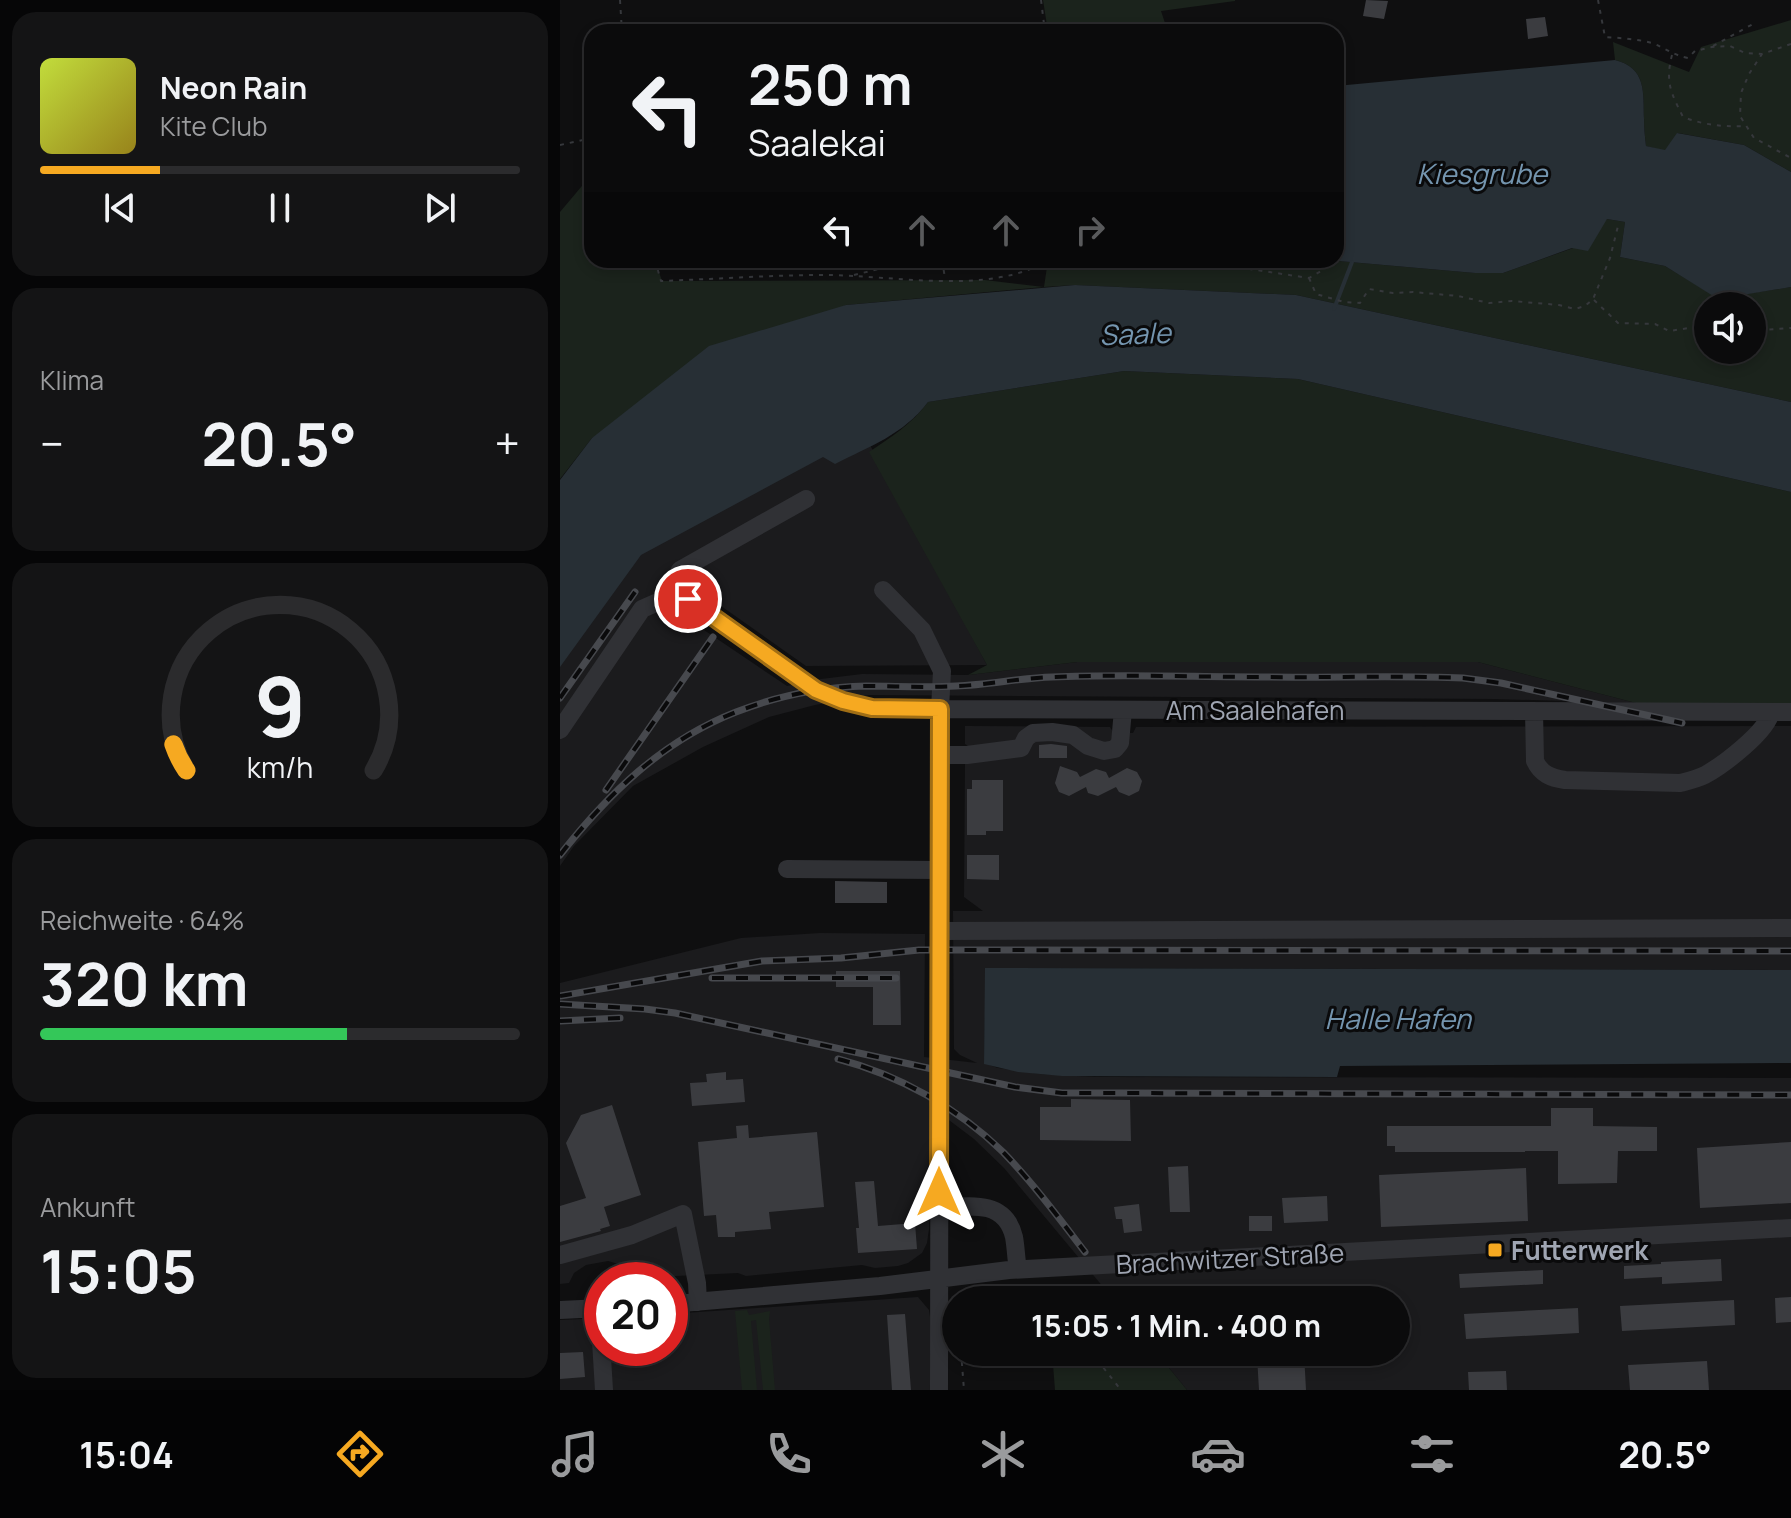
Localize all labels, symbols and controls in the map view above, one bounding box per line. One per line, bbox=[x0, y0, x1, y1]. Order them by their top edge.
text: 250 m bbox=[748, 45, 913, 122]
icon: left bbox=[616, 56, 720, 160]
text: Neon Rain bbox=[160, 67, 307, 108]
text: Kite Club bbox=[160, 108, 267, 144]
text: Saalekai bbox=[748, 118, 886, 167]
water label: Kiesgrube bbox=[1417, 154, 1549, 192]
icon: previous bbox=[98, 186, 142, 230]
icon: pause bbox=[258, 186, 302, 230]
icon: next bbox=[418, 186, 462, 230]
icon: left bbox=[816, 208, 860, 252]
icon: ahead bbox=[900, 208, 944, 252]
icon: ahead bbox=[984, 208, 1028, 252]
icon: right bbox=[1068, 208, 1112, 252]
map controls bbox=[1694, 292, 1766, 364]
button: sound bbox=[1694, 292, 1766, 364]
water label: Saale bbox=[1099, 313, 1173, 353]
text: Klima bbox=[40, 362, 104, 398]
text: 20.5° bbox=[201, 402, 357, 484]
text: − bbox=[40, 413, 64, 473]
text: + bbox=[495, 413, 520, 473]
pin bbox=[654, 565, 722, 633]
icon: arrive bbox=[666, 577, 710, 621]
text: 9 bbox=[254, 648, 306, 762]
street label: Am Saalehafen bbox=[1166, 692, 1344, 728]
text: km/h bbox=[247, 748, 313, 787]
text: Reichweite · 64% bbox=[40, 902, 244, 938]
text: 320 km bbox=[40, 942, 248, 1024]
water label: Halle Hafen bbox=[1325, 999, 1473, 1037]
position arrow bbox=[897, 1150, 981, 1234]
text: Ankunft bbox=[40, 1189, 135, 1225]
text: 15:05 bbox=[40, 1229, 197, 1311]
place label: Futterwerk bbox=[1511, 1232, 1649, 1268]
street label: Brachwitzer Straße bbox=[1115, 1234, 1345, 1282]
marker: Futterwerk bbox=[1486, 1241, 1504, 1259]
speed limit sign: 20 bbox=[584, 1262, 688, 1366]
text: 15:05 · 1 Min. · 400 m bbox=[1031, 1305, 1321, 1346]
icon: directions bbox=[332, 1426, 388, 1482]
icon: music bbox=[547, 1426, 603, 1482]
icon: phone bbox=[761, 1426, 817, 1482]
icon: climate bbox=[975, 1426, 1031, 1482]
icon: car bbox=[1190, 1426, 1246, 1482]
icon: filters bbox=[1404, 1426, 1460, 1482]
text: 15:04 bbox=[79, 1430, 174, 1479]
text: 20.5° bbox=[1618, 1430, 1712, 1479]

